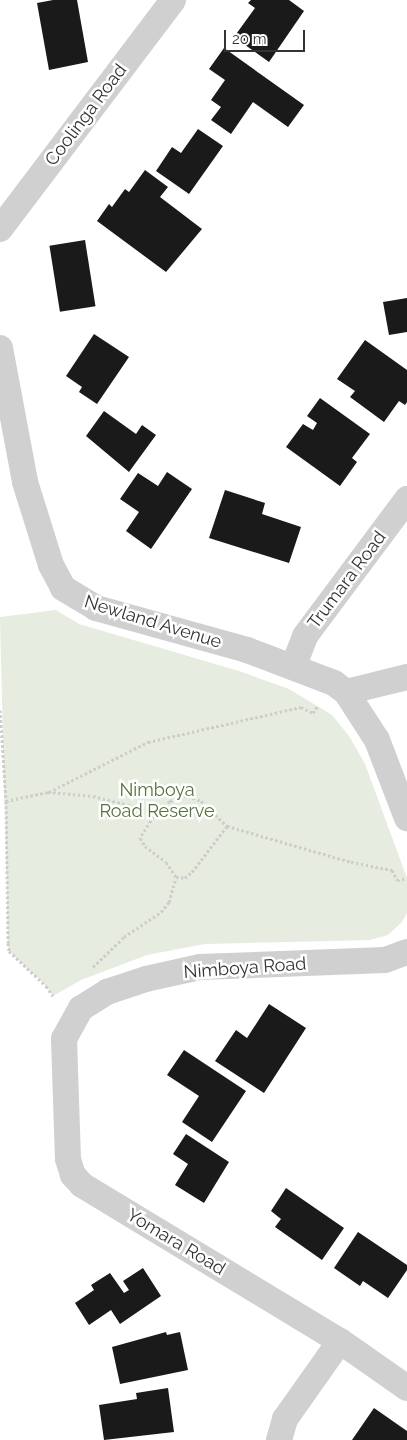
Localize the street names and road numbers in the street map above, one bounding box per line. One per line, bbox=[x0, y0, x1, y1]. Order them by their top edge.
street label: Coolinga Road bbox=[41, 60, 131, 170]
street label: Trumara Road bbox=[303, 527, 391, 633]
street label: Newland Avenue bbox=[82, 591, 224, 653]
street label: Nimboya Road bbox=[183, 953, 307, 983]
street label: Yomara Road bbox=[123, 1204, 229, 1280]

